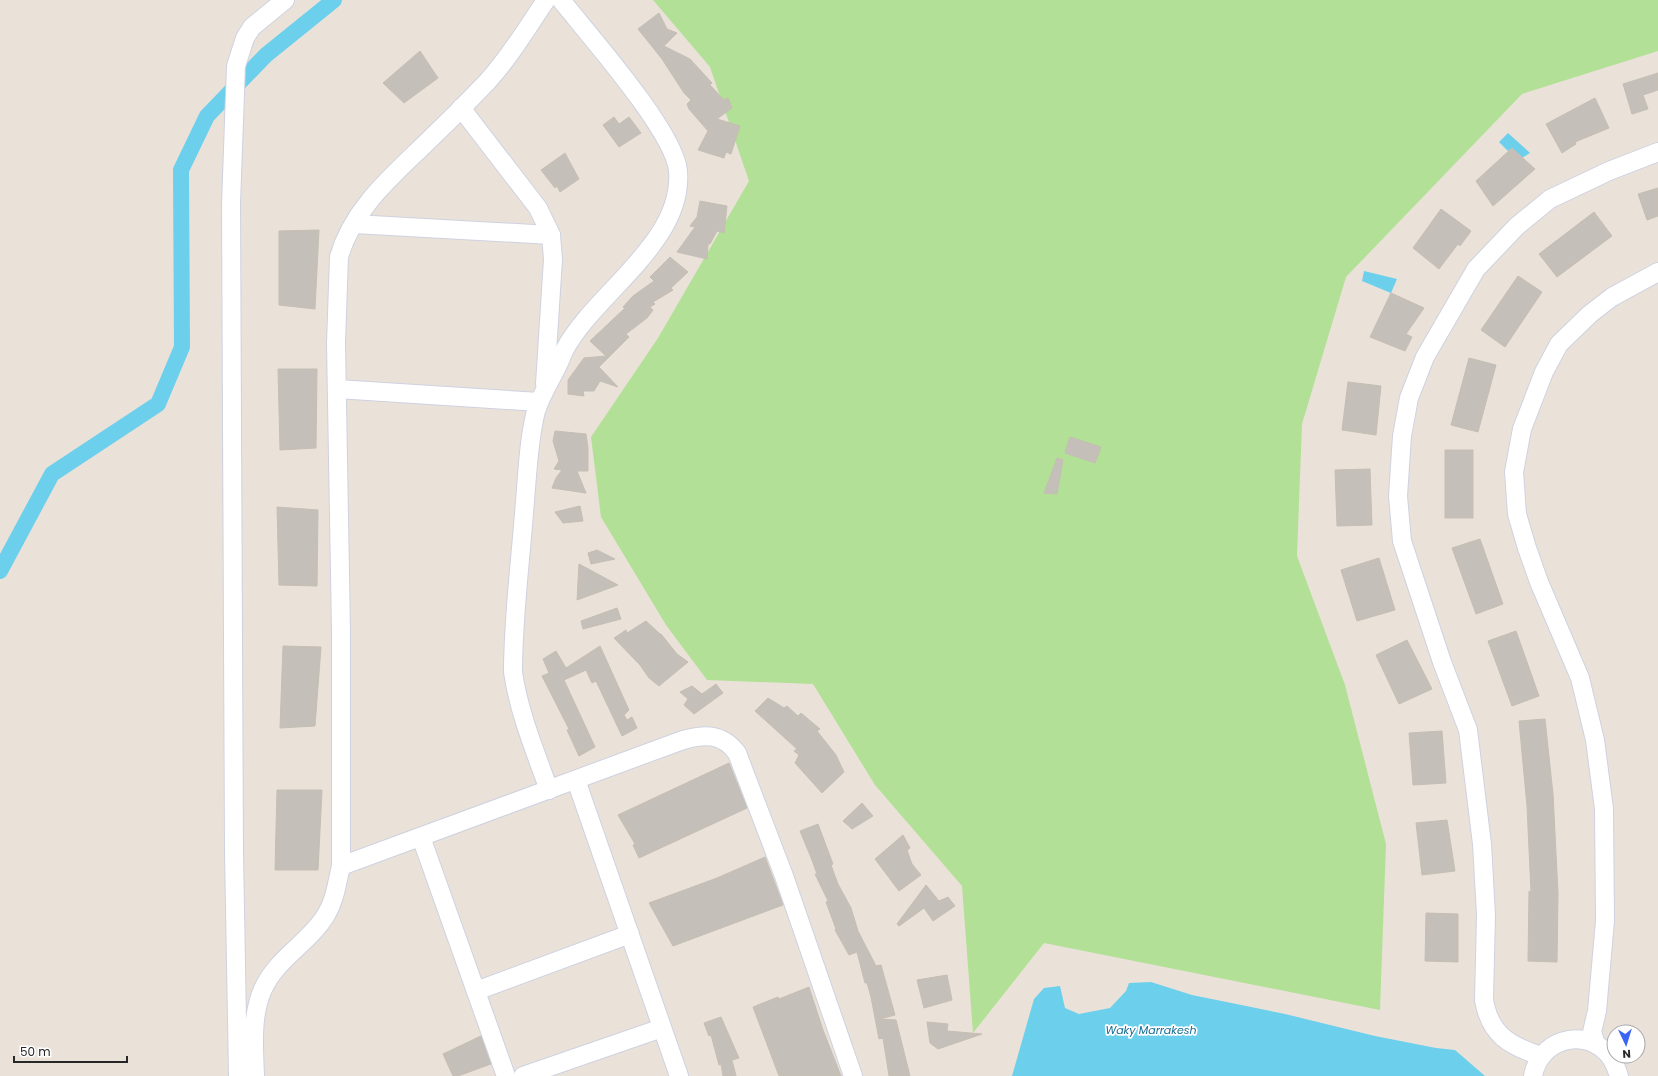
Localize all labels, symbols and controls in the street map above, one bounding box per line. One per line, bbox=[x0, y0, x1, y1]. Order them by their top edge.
water label: Waky Marrakesh bbox=[1105, 1022, 1197, 1038]
north arrow bbox=[1606, 1024, 1646, 1064]
scale bar bbox=[14, 1038, 127, 1064]
text: 50 m bbox=[20, 1043, 51, 1060]
text: N bbox=[1622, 1046, 1631, 1062]

